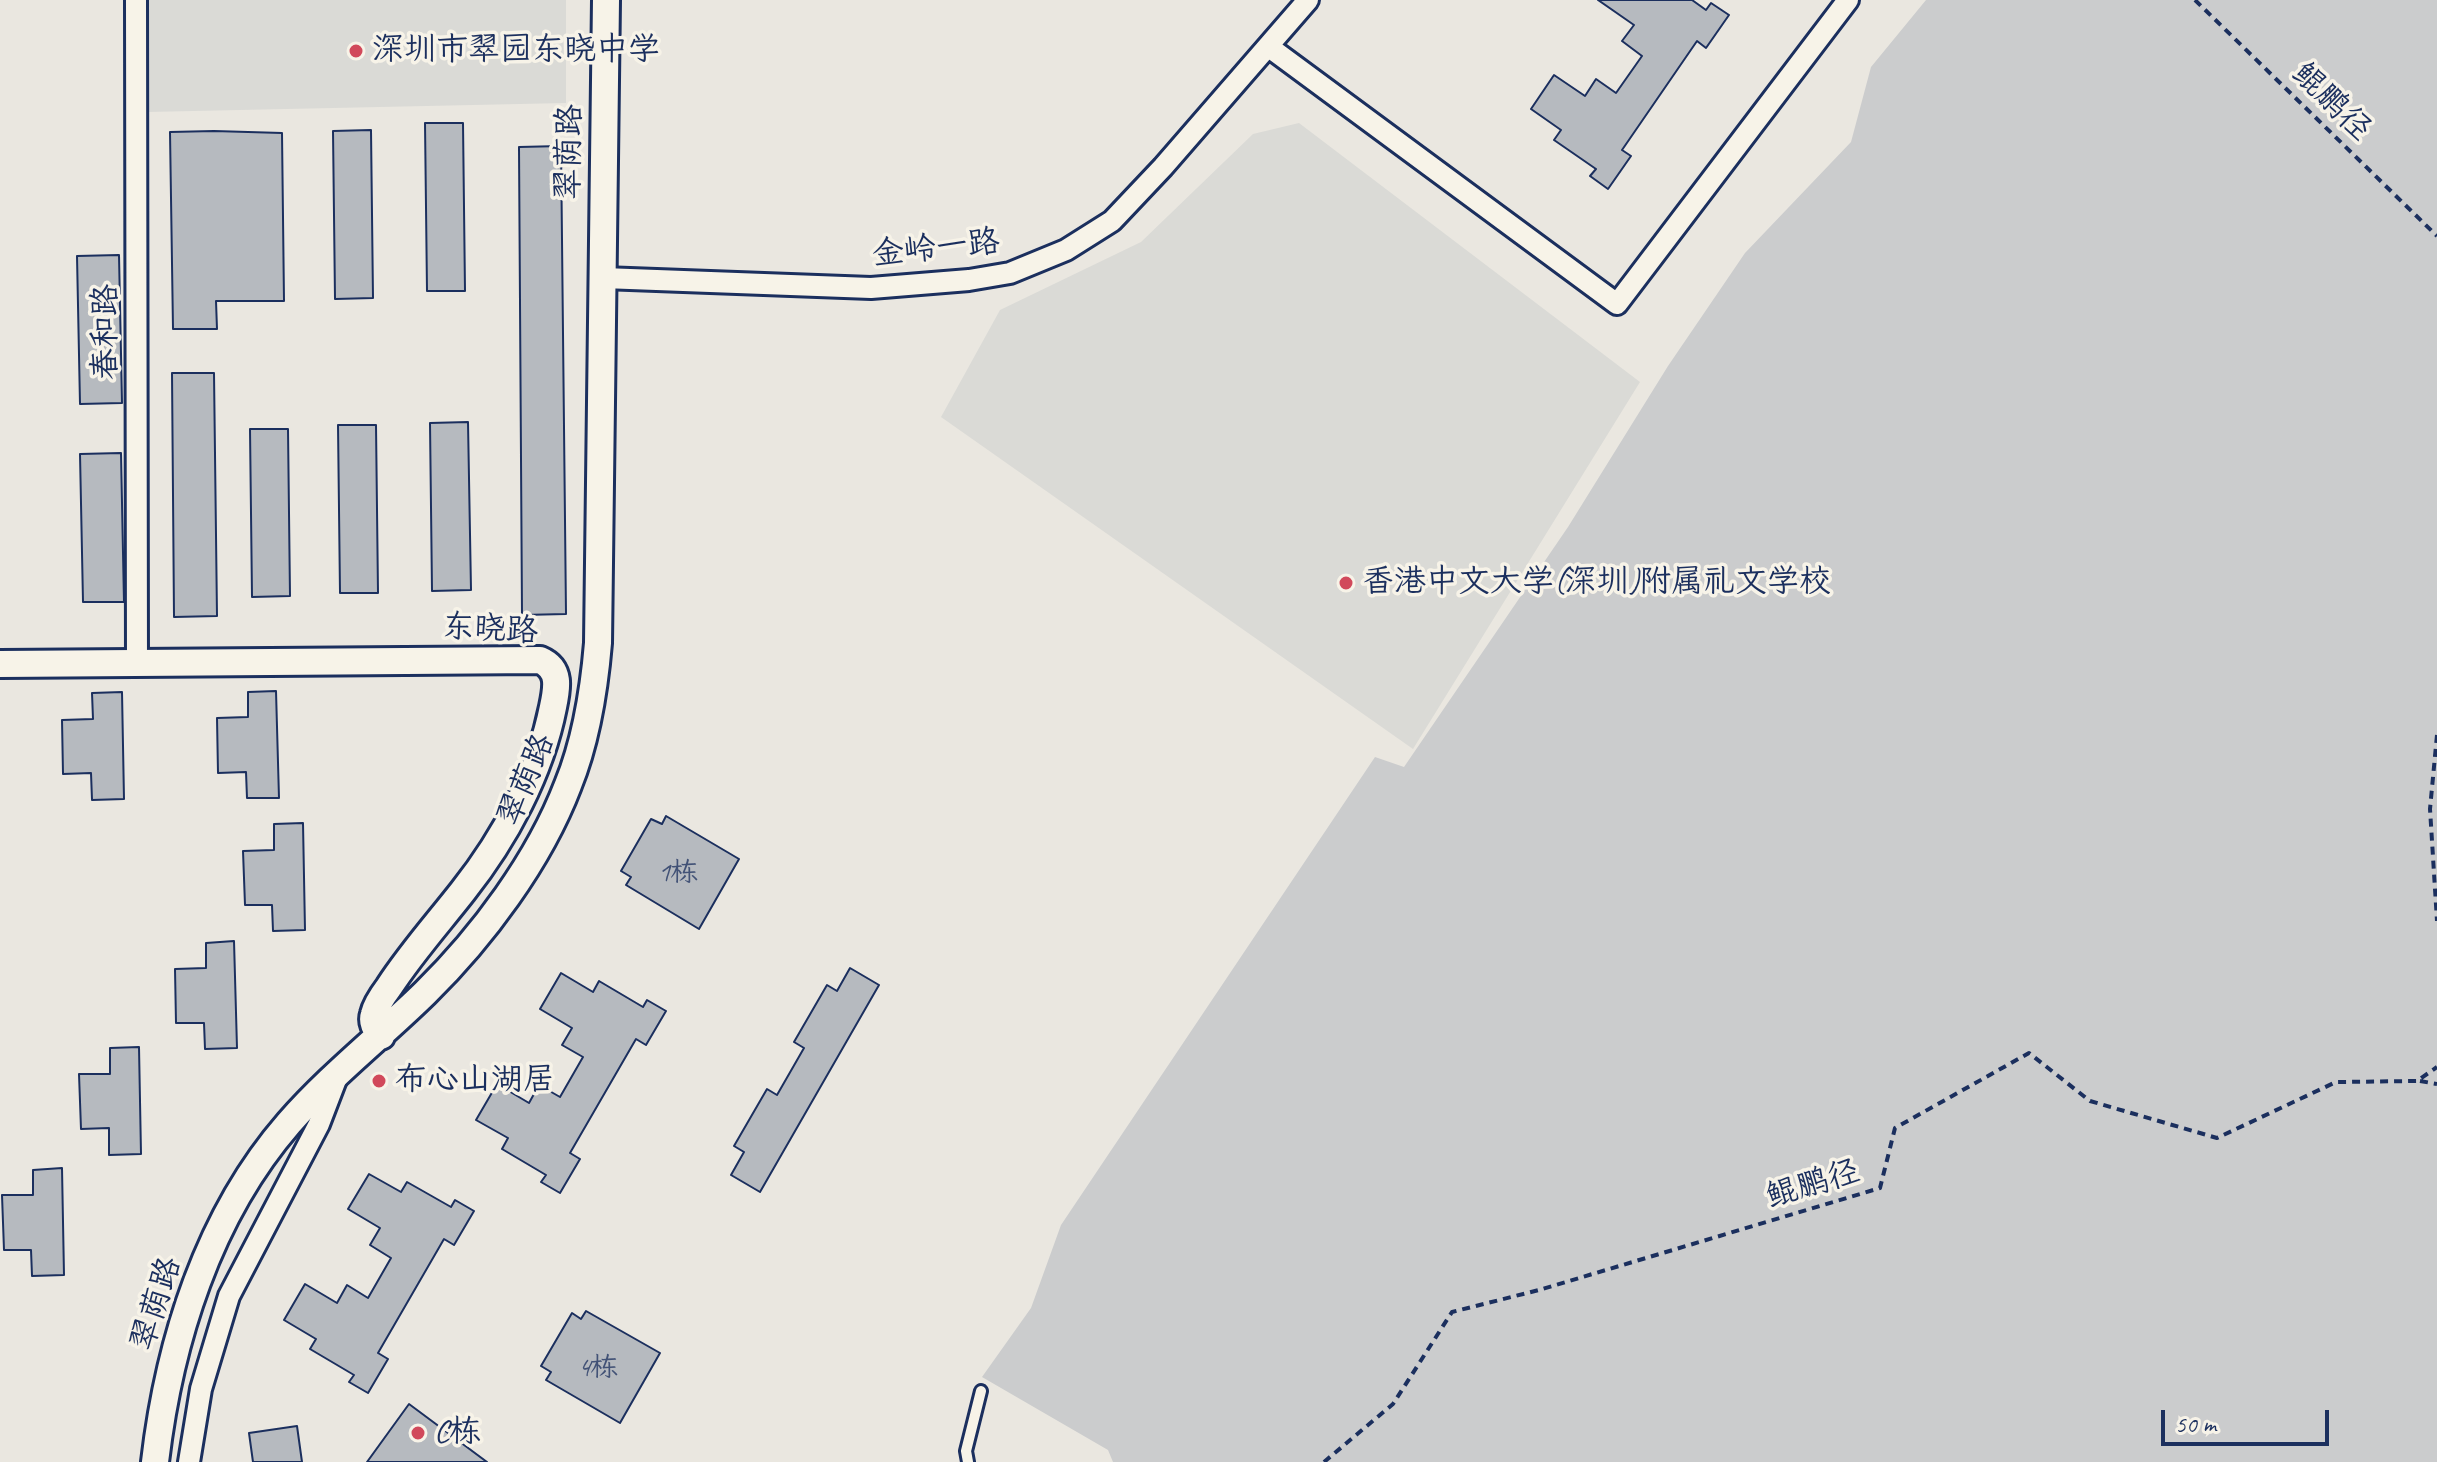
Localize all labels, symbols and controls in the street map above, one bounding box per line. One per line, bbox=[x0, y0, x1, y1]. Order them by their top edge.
place label: 深圳市翠园东晓中学 bbox=[372, 32, 660, 70]
marker: 深圳市翠园东晓中学 bbox=[347, 42, 365, 60]
street label: 鲲鹏径 bbox=[2283, 55, 2379, 149]
street label: 翠荫路 bbox=[550, 104, 590, 200]
street label: 金岭一路 bbox=[870, 223, 1002, 275]
street label: 春和路 bbox=[88, 284, 126, 380]
place label: 香港中文大学(深圳)附属礼文学校 bbox=[1362, 564, 1831, 602]
marker: 香港中文大学(深圳)附属礼文学校 bbox=[1337, 574, 1355, 592]
street label: 东晓路 bbox=[441, 608, 539, 652]
street label: 翠荫路 bbox=[491, 728, 563, 832]
house number: 1栋 bbox=[658, 857, 698, 891]
place label: 布心山湖居 bbox=[395, 1062, 555, 1100]
marker: 布心山湖居 bbox=[370, 1072, 388, 1090]
street label: 鲲鹏径 bbox=[1761, 1153, 1865, 1217]
street label: 翠荫路 bbox=[124, 1252, 190, 1356]
house number: 4栋 bbox=[578, 1352, 618, 1386]
scale bar bbox=[2165, 1394, 2333, 1444]
text: 50 m bbox=[2175, 1409, 2216, 1439]
place label: C栋 bbox=[434, 1414, 481, 1452]
marker: C栋 bbox=[409, 1424, 427, 1442]

